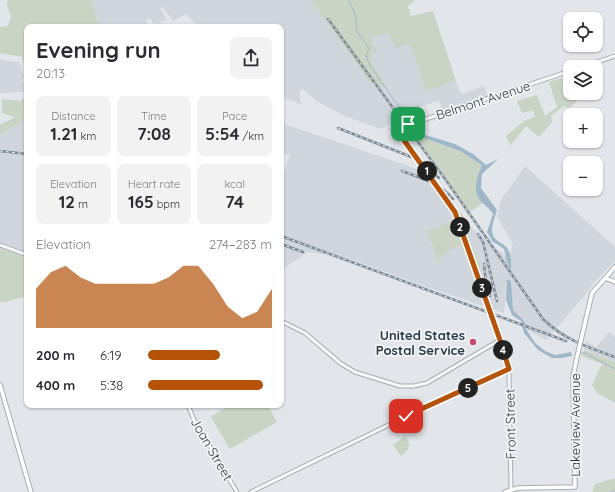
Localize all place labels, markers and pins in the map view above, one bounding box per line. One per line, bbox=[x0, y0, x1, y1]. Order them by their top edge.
pin bbox=[391, 107, 425, 141]
pin: 1 bbox=[417, 161, 437, 181]
pin: 2 bbox=[450, 217, 470, 237]
pin: 3 bbox=[472, 278, 492, 298]
place label: United States Postal Service bbox=[376, 327, 465, 358]
marker: United States Postal Service bbox=[468, 337, 478, 347]
pin: 4 bbox=[493, 340, 513, 360]
pin: 5 bbox=[458, 378, 478, 398]
pin bbox=[389, 399, 423, 433]

